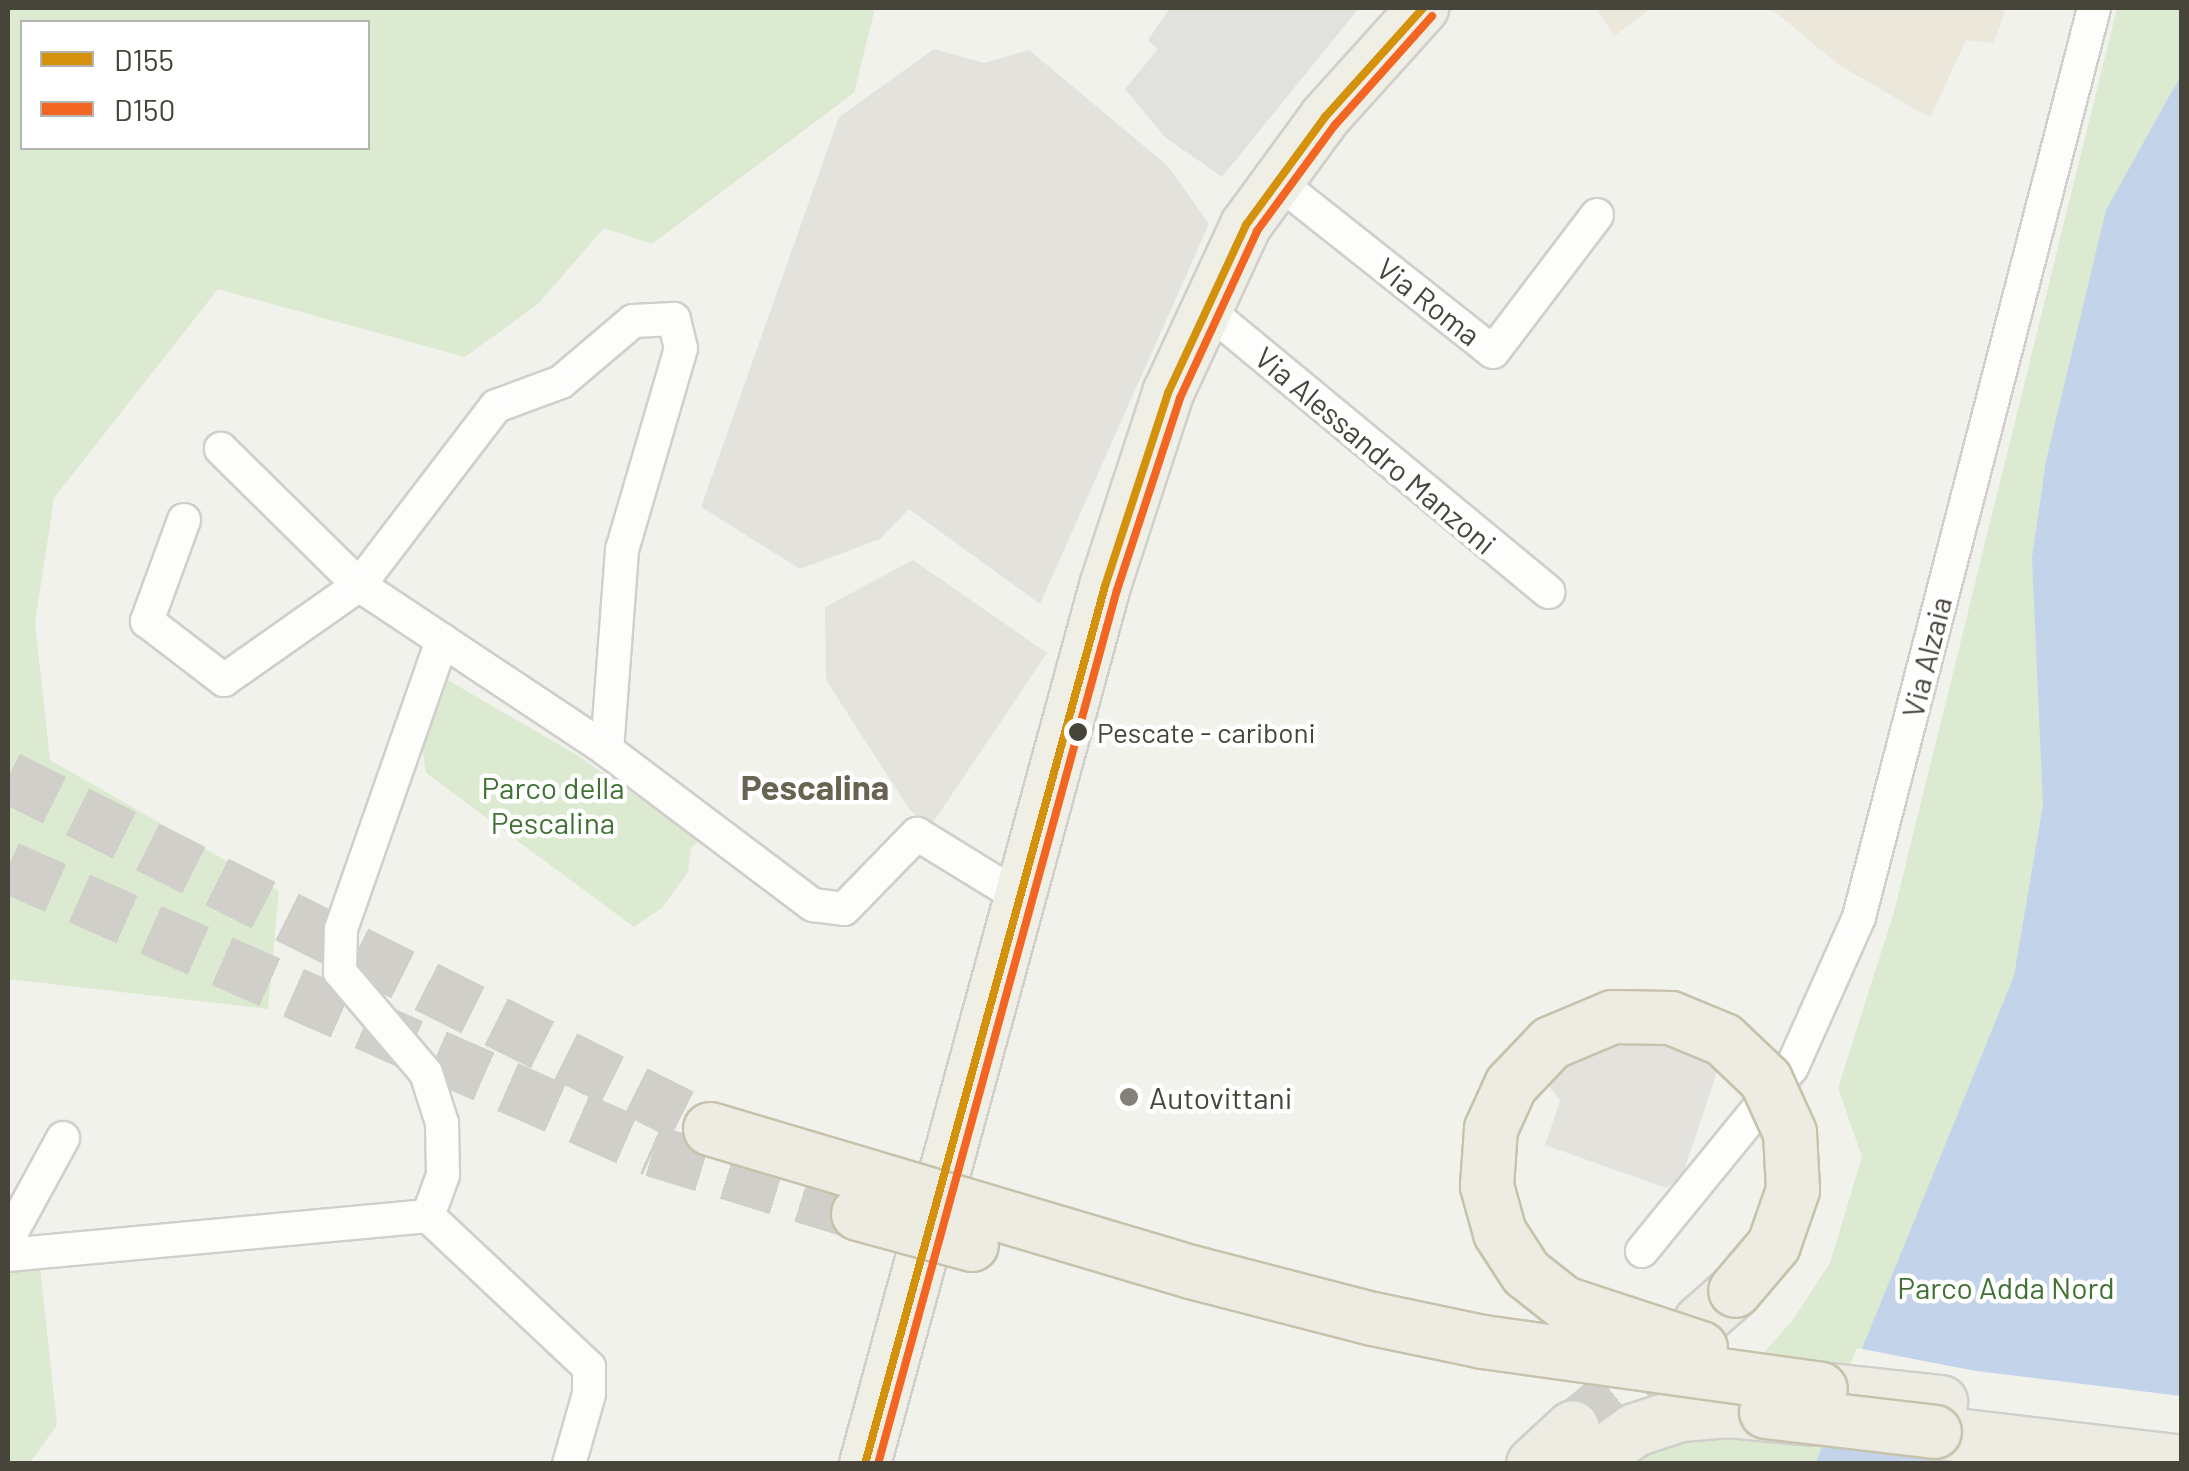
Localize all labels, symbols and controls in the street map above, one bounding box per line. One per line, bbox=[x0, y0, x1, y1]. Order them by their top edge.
legend bbox=[20, 20, 370, 150]
text: D155 bbox=[114, 41, 174, 77]
text: D150 bbox=[114, 91, 175, 127]
street label: Via Roma bbox=[1370, 249, 1488, 353]
street label: Via Alessandro Manzoni bbox=[1248, 339, 1504, 561]
street label: Via Alzaia bbox=[1894, 593, 1958, 721]
place label: Pescate - cariboni bbox=[1097, 715, 1316, 749]
marker: Pescate - cariboni bbox=[1068, 722, 1088, 742]
district label: Pescalina bbox=[741, 765, 889, 807]
park label: Parco della Pescalina bbox=[481, 769, 625, 840]
place label: Autovittani bbox=[1149, 1079, 1292, 1115]
marker: Autovittani bbox=[1118, 1086, 1140, 1108]
park label: Parco Adda Nord bbox=[1897, 1269, 2115, 1305]

